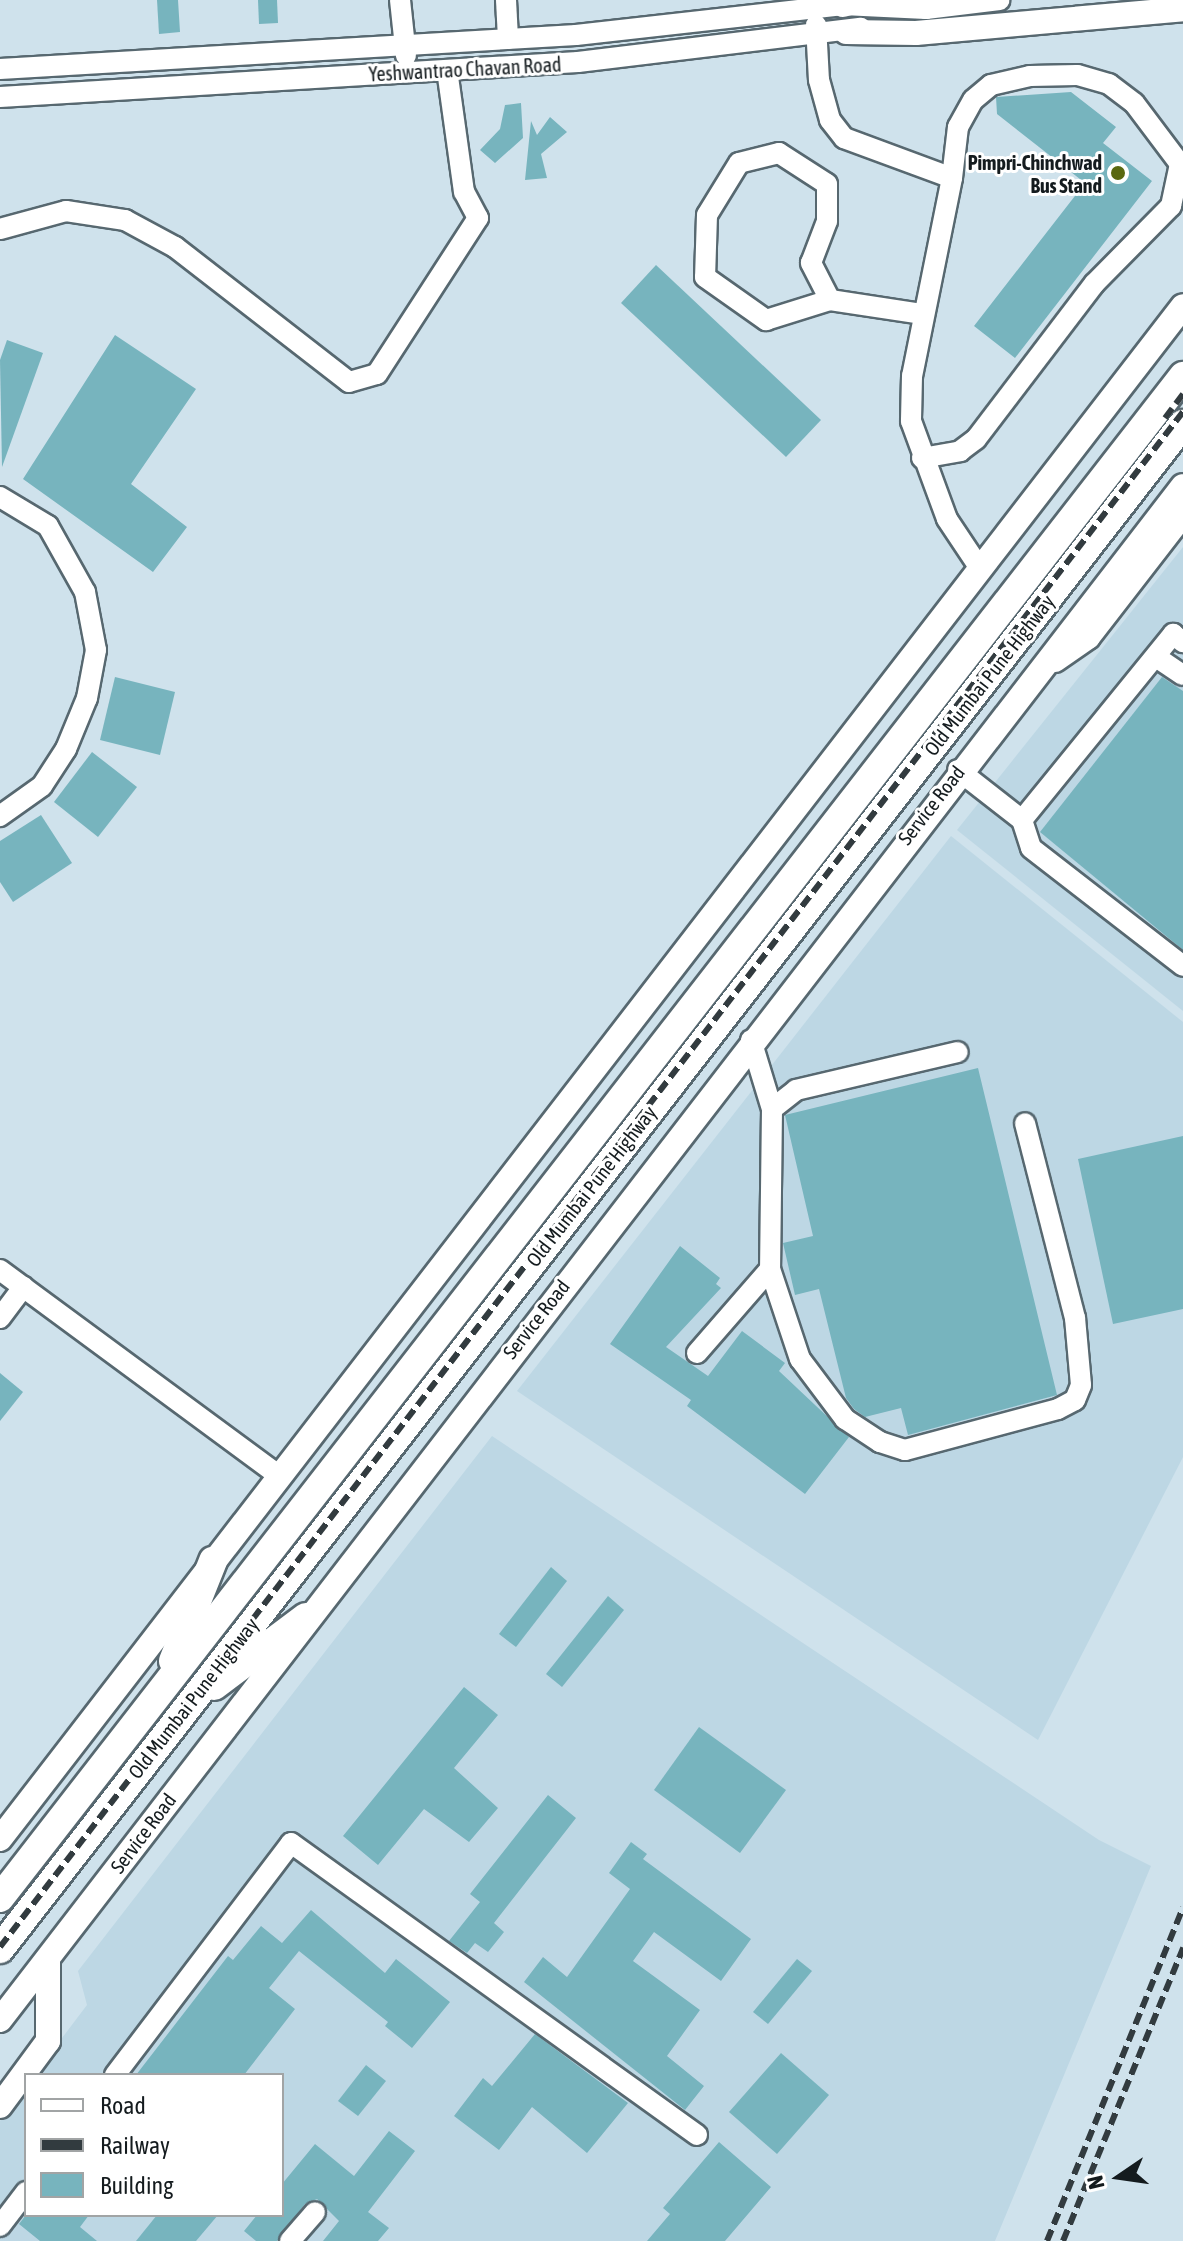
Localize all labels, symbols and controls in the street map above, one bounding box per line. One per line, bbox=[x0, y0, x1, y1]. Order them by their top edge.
street label: Yeshwantrao Chavan Road bbox=[368, 52, 562, 86]
place label: Pimpri-Chinchwad Bus Stand bbox=[968, 150, 1102, 197]
marker: Pimpri-Chinchwad Bus Stand bbox=[1109, 164, 1127, 182]
street label: Old Mumbai Pune Highway bbox=[919, 590, 1059, 760]
street label: Service Road bbox=[893, 761, 969, 849]
street label: Old Mumbai Pune Highway bbox=[521, 1101, 661, 1271]
street label: Service Road bbox=[498, 1275, 574, 1363]
street label: Old Mumbai Pune Highway bbox=[123, 1613, 263, 1783]
street label: Service Road bbox=[105, 1788, 181, 1878]
legend bbox=[24, 2073, 284, 2217]
text: Road bbox=[100, 2092, 146, 2119]
text: Railway bbox=[100, 2132, 170, 2159]
north arrow bbox=[1079, 2137, 1159, 2217]
text: Building bbox=[100, 2172, 173, 2199]
text: N bbox=[1081, 2173, 1110, 2192]

